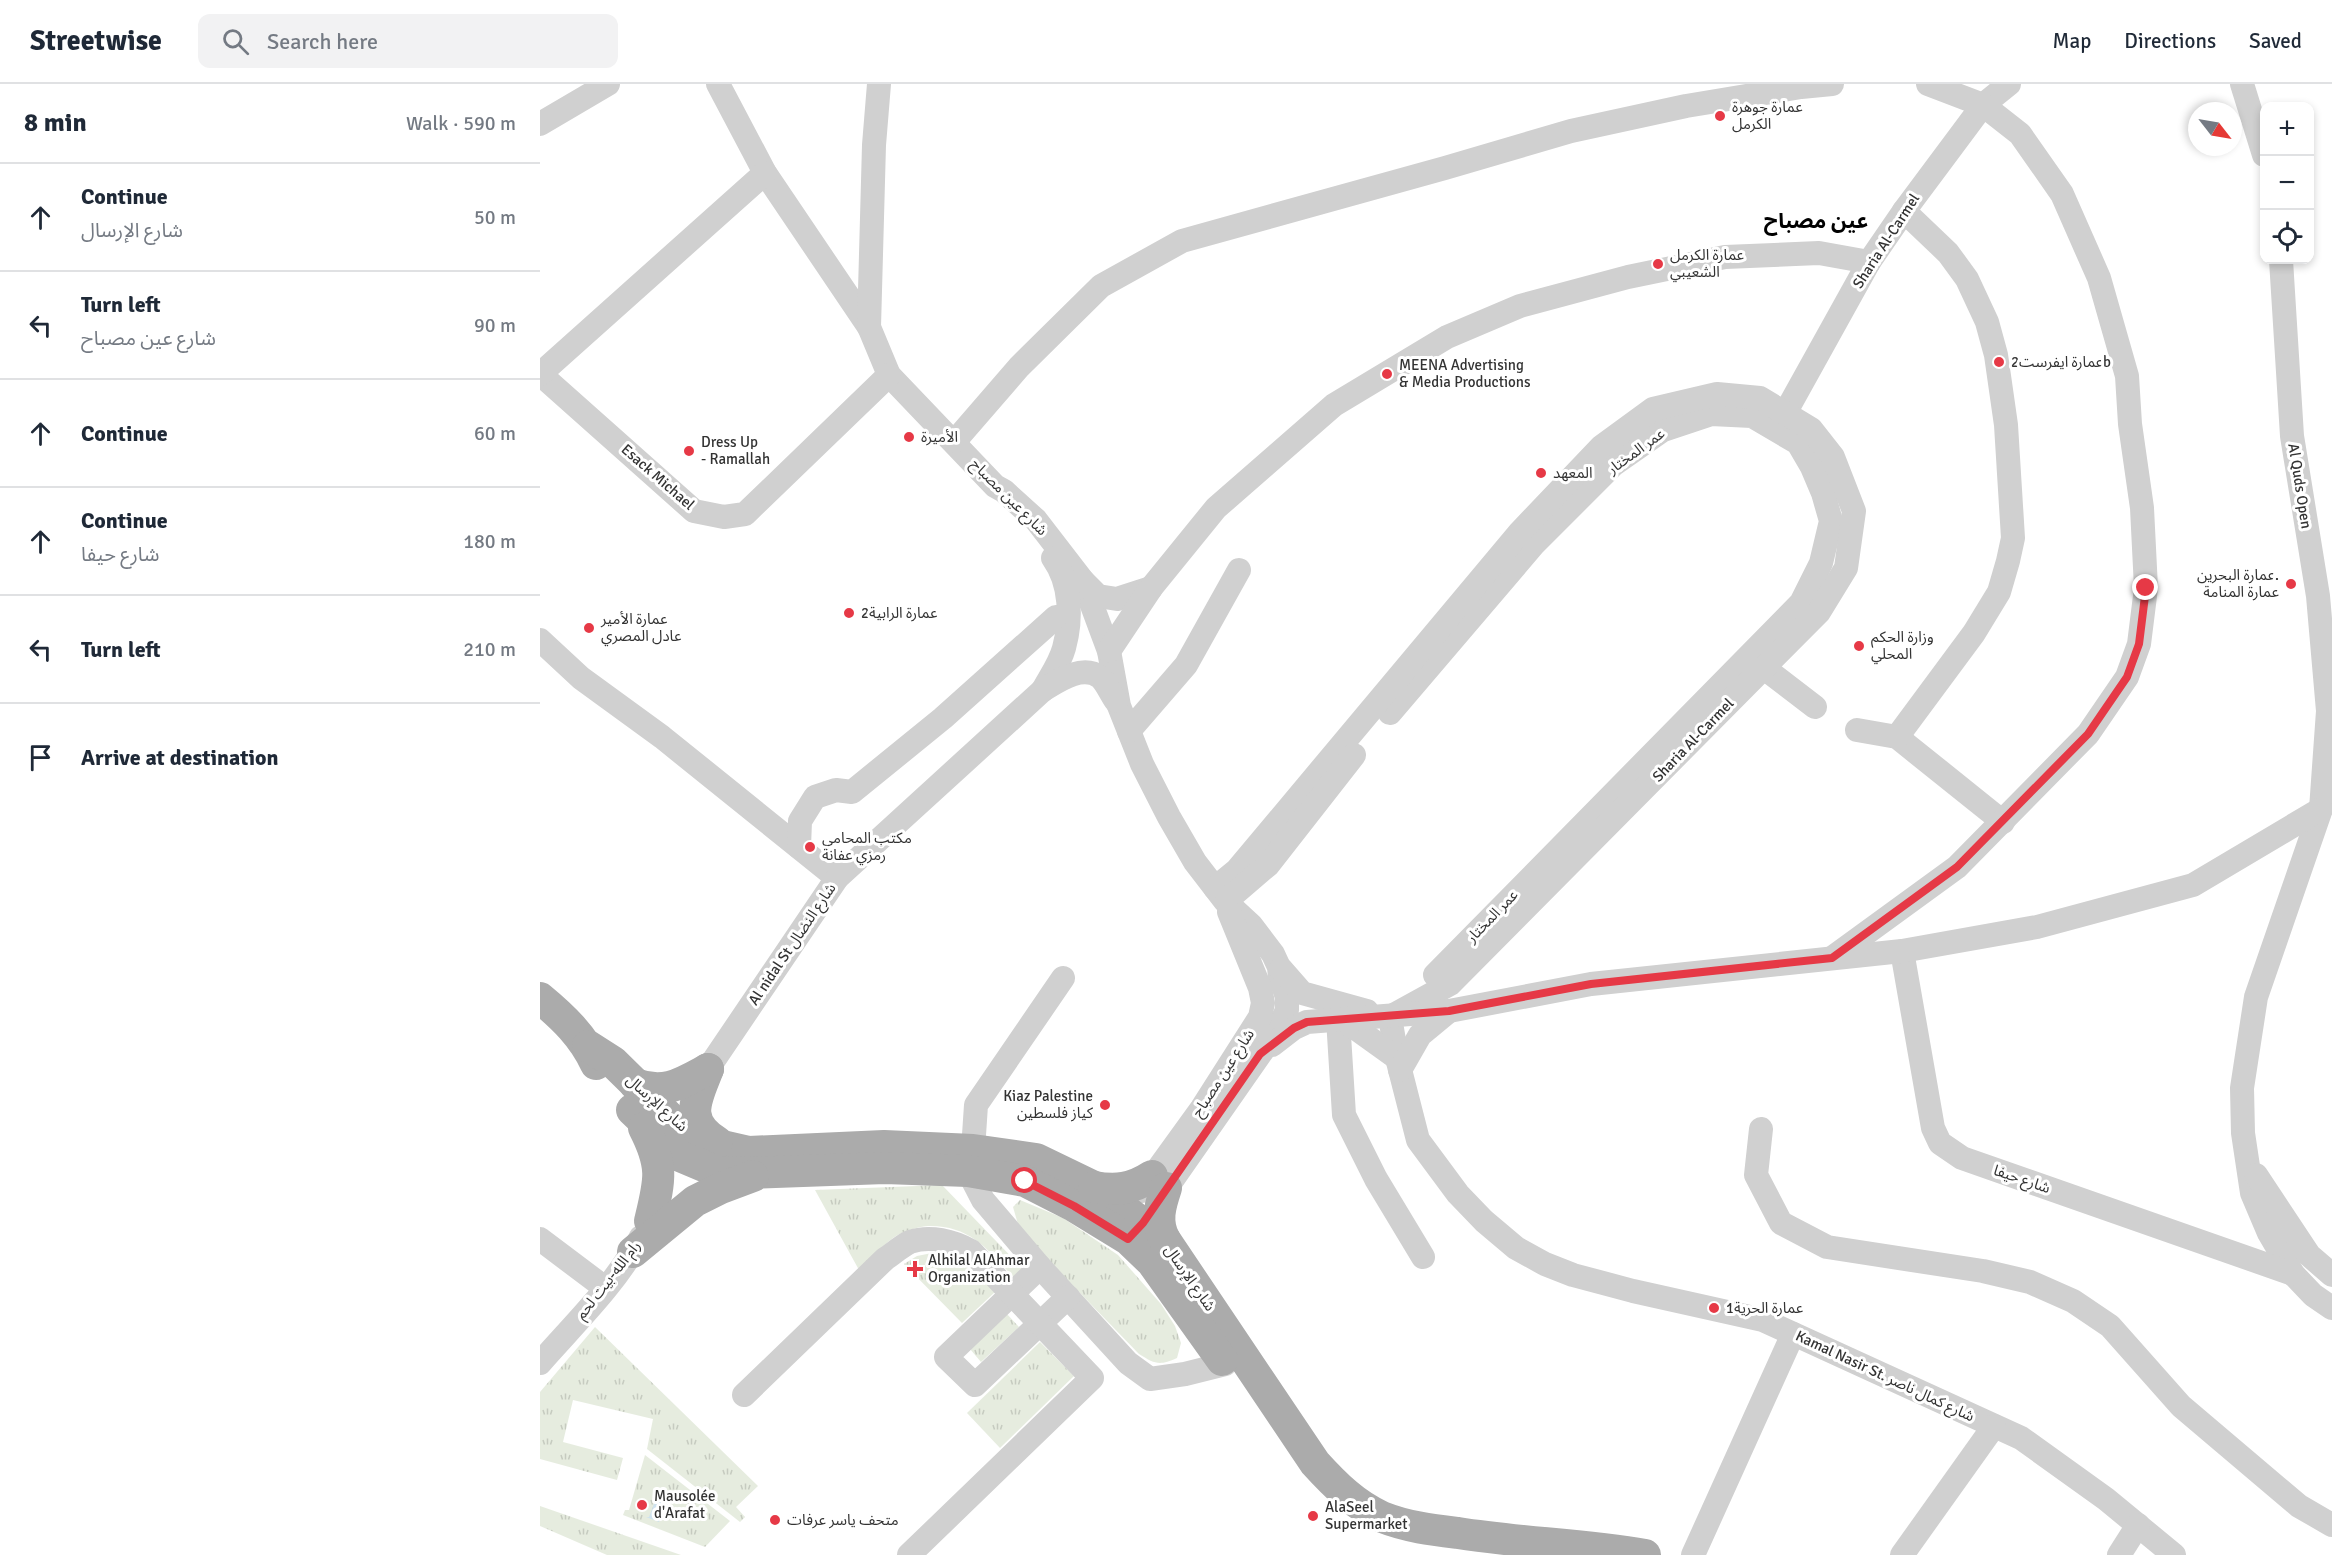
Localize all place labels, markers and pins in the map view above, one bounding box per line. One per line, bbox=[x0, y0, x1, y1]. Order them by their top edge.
place label: عمارة جوهرة الكرمل bbox=[1732, 98, 1803, 133]
marker: عمارة جوهرة الكرمل bbox=[1713, 109, 1727, 123]
place label: عمارة الكرمل الشعيبي bbox=[1670, 246, 1745, 283]
marker: عمارة الكرمل الشعيبي bbox=[1651, 257, 1665, 271]
place label: عمارة ايفرست2b bbox=[2011, 353, 2111, 371]
marker: عمارة ايفرست2b bbox=[1992, 355, 2006, 369]
place label: MEENA Advertising & Media Productions bbox=[1399, 356, 1531, 391]
marker: MEENA Advertising & Media Productions bbox=[1380, 367, 1394, 381]
place label: الأميرة bbox=[921, 428, 958, 446]
marker: الأميرة bbox=[902, 430, 916, 444]
place label: Dress Up - Ramallah bbox=[701, 433, 770, 468]
marker: Dress Up - Ramallah bbox=[682, 444, 696, 458]
place label: المعهد bbox=[1553, 464, 1593, 482]
marker: المعهد bbox=[1534, 466, 1548, 480]
place label: عمارة البحرين. عمارة المنامة bbox=[2197, 566, 2279, 601]
marker: عمارة البحرين. عمارة المنامة bbox=[2284, 577, 2298, 591]
place label: عمارة الرابية2 bbox=[861, 604, 938, 622]
marker: عمارة الرابية2 bbox=[842, 606, 856, 620]
place label: عمارة الأمير عادل المصري bbox=[600, 610, 682, 647]
marker: عمارة الأمير عادل المصري bbox=[582, 621, 596, 635]
place label: وزارة الحكم المحلي bbox=[1871, 628, 1934, 665]
marker: وزارة الحكم المحلي bbox=[1852, 639, 1866, 653]
place label: مكتب المحامي رمزي عفانة bbox=[822, 829, 912, 866]
marker: مكتب المحامي رمزي عفانة bbox=[803, 840, 817, 854]
place label: Kiaz Palestine كياز فلسطين bbox=[1003, 1087, 1094, 1122]
marker: Kiaz Palestine كياز فلسطين bbox=[1098, 1098, 1112, 1112]
place label: Alhilal AlAhmar Organization bbox=[928, 1251, 1030, 1286]
marker: Alhilal AlAhmar Organization bbox=[906, 1260, 924, 1278]
place label: عمارة الحرية1 bbox=[1726, 1299, 1804, 1317]
marker: عمارة الحرية1 bbox=[1707, 1301, 1721, 1315]
place label: Mausolée d'Arafat bbox=[654, 1487, 716, 1522]
marker: Mausolée d'Arafat bbox=[635, 1498, 649, 1512]
place label: AlaSeel Supermarket bbox=[1325, 1498, 1408, 1533]
marker: AlaSeel Supermarket bbox=[1306, 1509, 1320, 1523]
place label: متحف ياسر عرفات bbox=[787, 1511, 899, 1529]
marker: متحف ياسر عرفات bbox=[768, 1513, 782, 1527]

